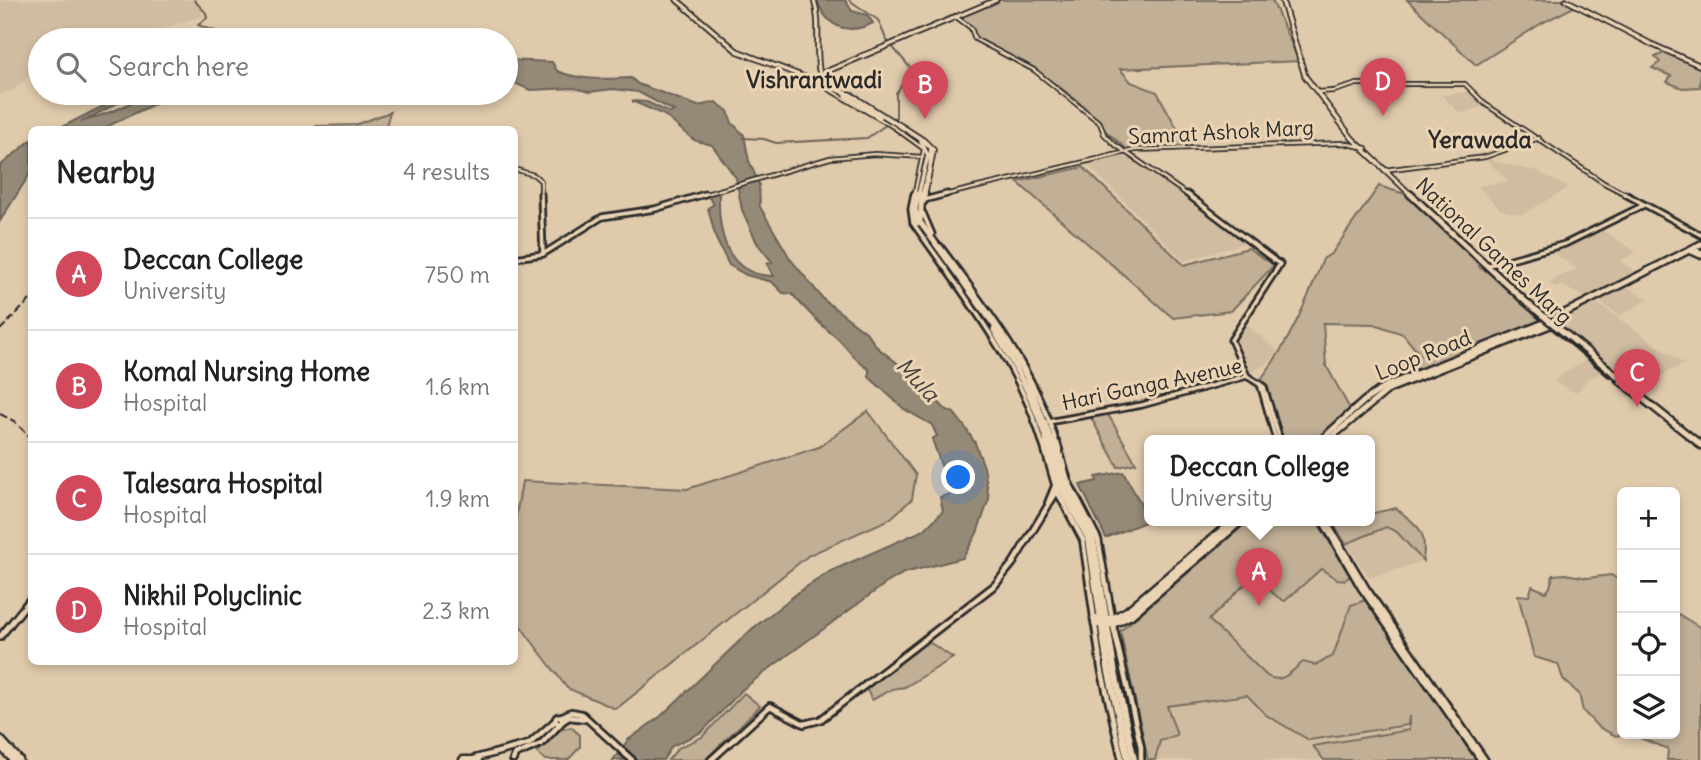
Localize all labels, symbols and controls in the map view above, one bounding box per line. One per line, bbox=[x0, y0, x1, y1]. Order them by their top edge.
search box bbox=[28, 28, 518, 105]
icon: search bbox=[52, 48, 90, 86]
text: Search here bbox=[108, 50, 249, 83]
pin: D bbox=[1360, 58, 1406, 116]
pin: B bbox=[902, 61, 948, 119]
district label: Vishrantwadi bbox=[746, 65, 882, 94]
street label: Samrat Ashok Marg bbox=[1127, 114, 1315, 150]
district label: Yerawada bbox=[1427, 125, 1532, 154]
text: Nearby bbox=[56, 153, 156, 191]
text: 4 results bbox=[403, 157, 490, 186]
street label: National Games Marg bbox=[1410, 172, 1578, 330]
text: Deccan College bbox=[123, 243, 303, 276]
text: A bbox=[72, 260, 86, 289]
text: 750 m bbox=[425, 260, 490, 289]
text: University bbox=[123, 276, 226, 305]
street label: Loop Road bbox=[1371, 324, 1475, 386]
pin: C bbox=[1614, 349, 1660, 407]
water label: Mula bbox=[890, 351, 947, 409]
street label: Hari Ganga Avenue bbox=[1059, 352, 1245, 416]
text: Komal Nursing Home bbox=[123, 355, 370, 388]
text: B bbox=[71, 372, 87, 401]
text: 1.6 km bbox=[425, 372, 490, 401]
text: Hospital bbox=[123, 388, 207, 417]
popup bbox=[1144, 435, 1375, 526]
text: Deccan College bbox=[1169, 450, 1350, 483]
your location bbox=[941, 460, 975, 494]
text: Talesara Hospital bbox=[123, 467, 323, 500]
text: University bbox=[1169, 483, 1273, 512]
text: C bbox=[71, 484, 87, 513]
text: 1.9 km bbox=[426, 484, 490, 513]
map controls bbox=[1617, 487, 1680, 739]
button: + bbox=[1617, 487, 1680, 550]
text: Hospital bbox=[123, 500, 207, 529]
pin: A bbox=[1236, 548, 1282, 606]
button: − bbox=[1617, 550, 1680, 613]
text: Nikhil Polyclinic bbox=[123, 579, 302, 612]
text: D bbox=[71, 596, 87, 625]
text: 2.3 km bbox=[422, 596, 490, 625]
text: Hospital bbox=[123, 612, 207, 641]
button: locate bbox=[1617, 613, 1680, 676]
button: layers bbox=[1617, 676, 1680, 739]

